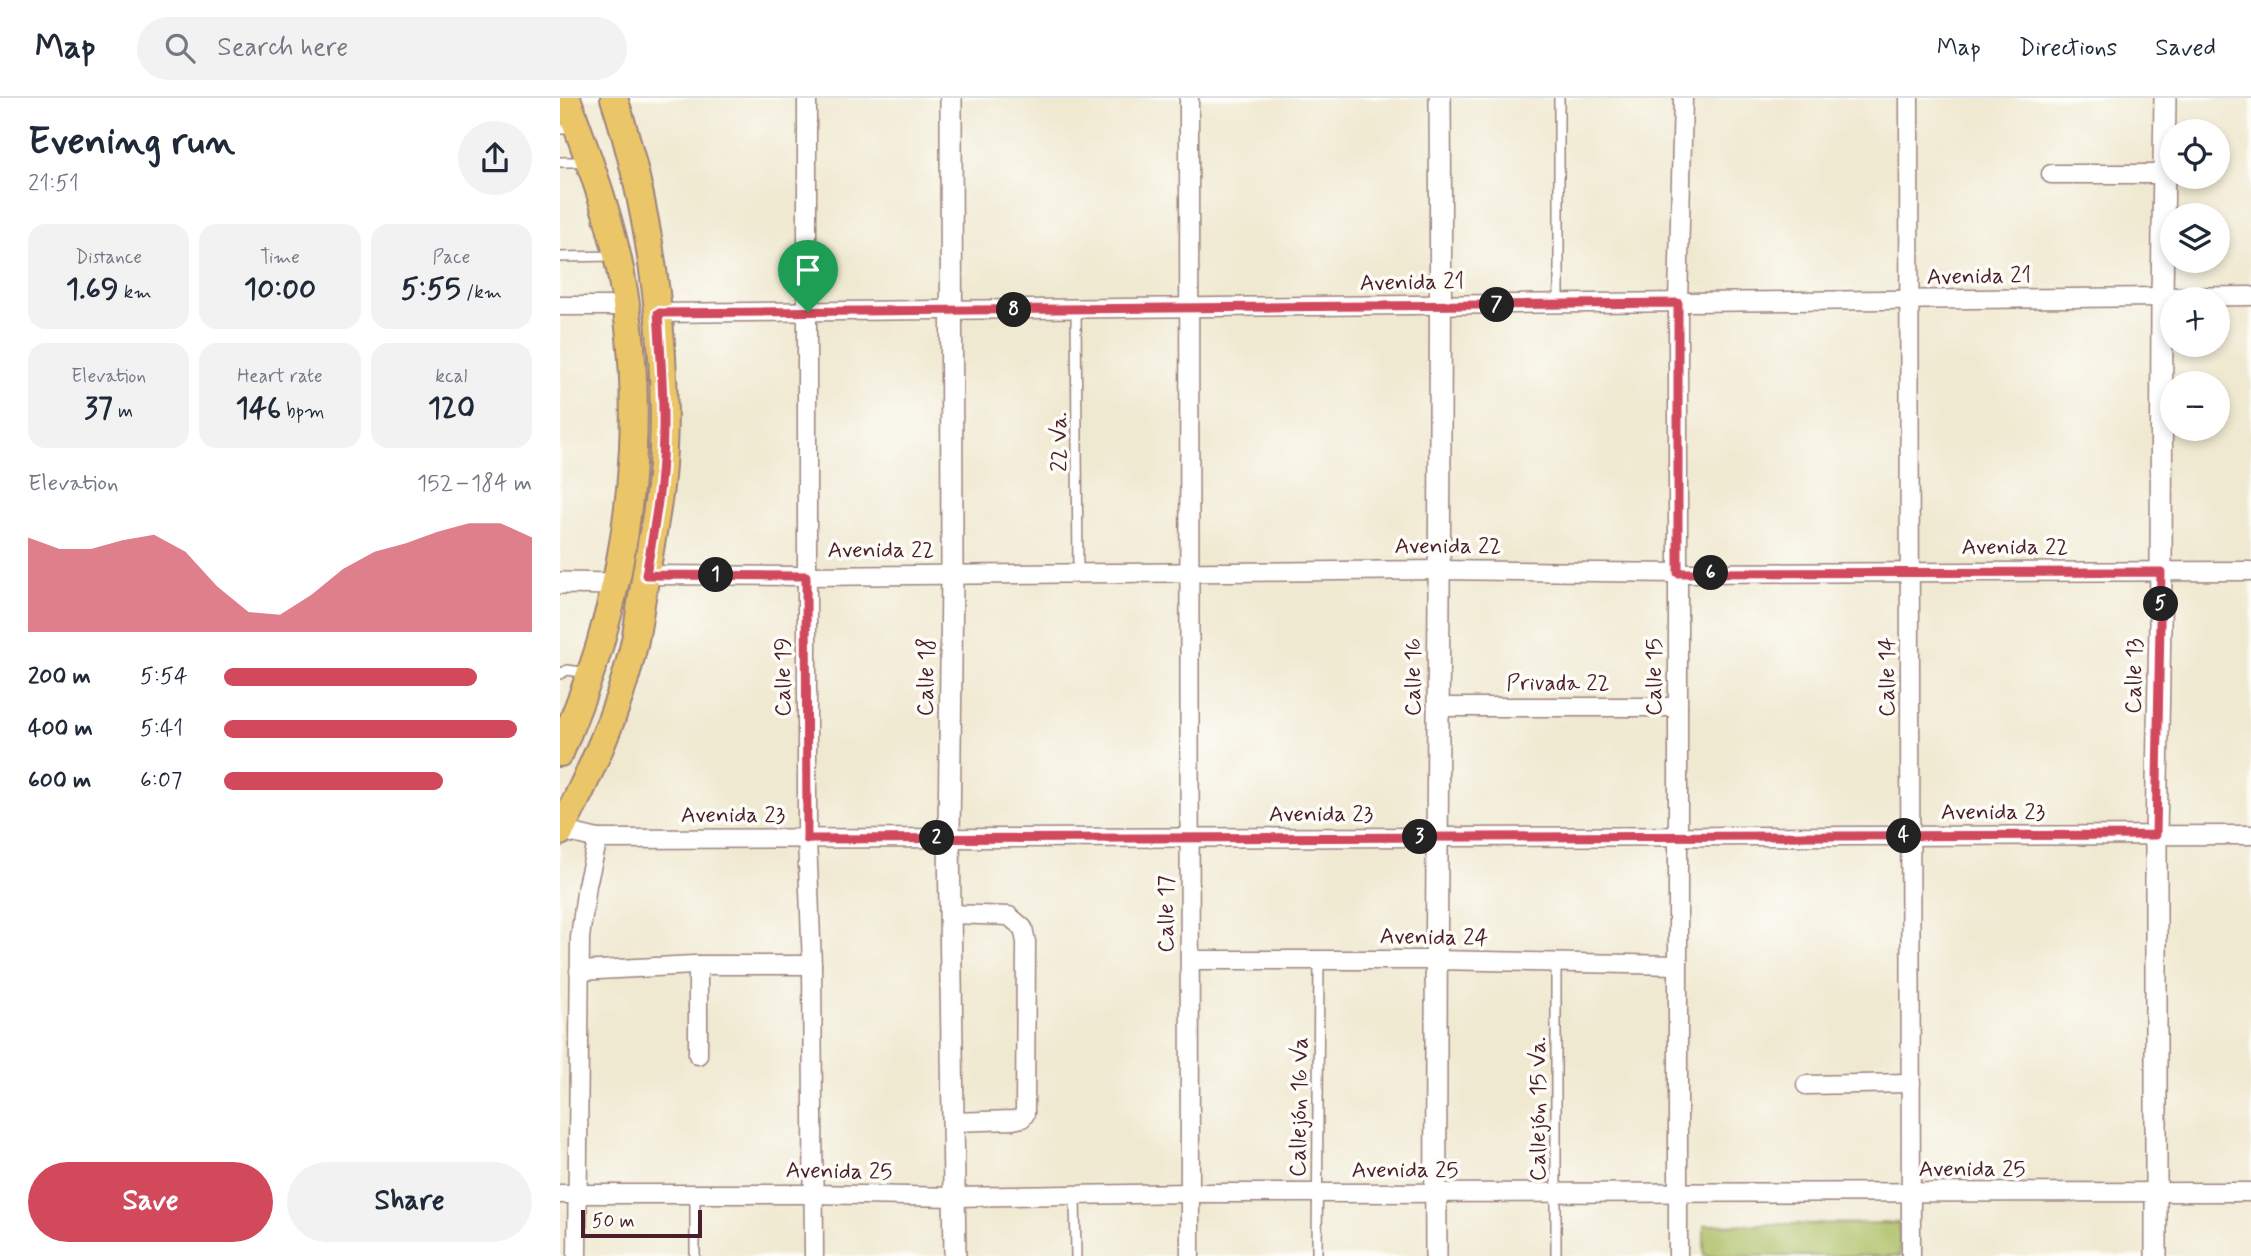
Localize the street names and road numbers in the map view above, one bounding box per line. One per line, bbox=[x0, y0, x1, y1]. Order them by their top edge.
street label: Avenida 21 bbox=[1926, 261, 2032, 293]
street label: Avenida 21 bbox=[1359, 267, 1465, 299]
street label: 22 Va. bbox=[1045, 412, 1075, 472]
street label: Avenida 22 bbox=[1395, 532, 1501, 562]
street label: Avenida 22 bbox=[1962, 533, 2068, 563]
street label: Avenida 22 bbox=[828, 536, 934, 566]
street label: Calle 19 bbox=[769, 637, 799, 717]
street label: Calle 14 bbox=[1873, 637, 1903, 717]
street label: Calle 18 bbox=[911, 638, 943, 717]
street label: Calle 16 bbox=[1399, 638, 1429, 716]
street label: Calle 15 bbox=[1640, 638, 1670, 716]
street label: Calle 13 bbox=[2119, 638, 2151, 714]
street label: Privada 22 bbox=[1506, 669, 1610, 699]
street label: Avenida 23 bbox=[1941, 798, 2045, 828]
street label: Avenida 23 bbox=[1269, 800, 1373, 830]
street label: Avenida 23 bbox=[681, 801, 785, 831]
street label: Calle 17 bbox=[1152, 875, 1182, 953]
street label: Avenida 24 bbox=[1379, 922, 1489, 954]
street label: Callejón 16 Va bbox=[1284, 1037, 1316, 1177]
street label: Callejón 15 Va. bbox=[1524, 1037, 1554, 1181]
street label: Avenida 25 bbox=[1919, 1155, 2025, 1185]
street label: Avenida 25 bbox=[785, 1156, 893, 1188]
street label: Avenida 25 bbox=[1352, 1156, 1458, 1186]

